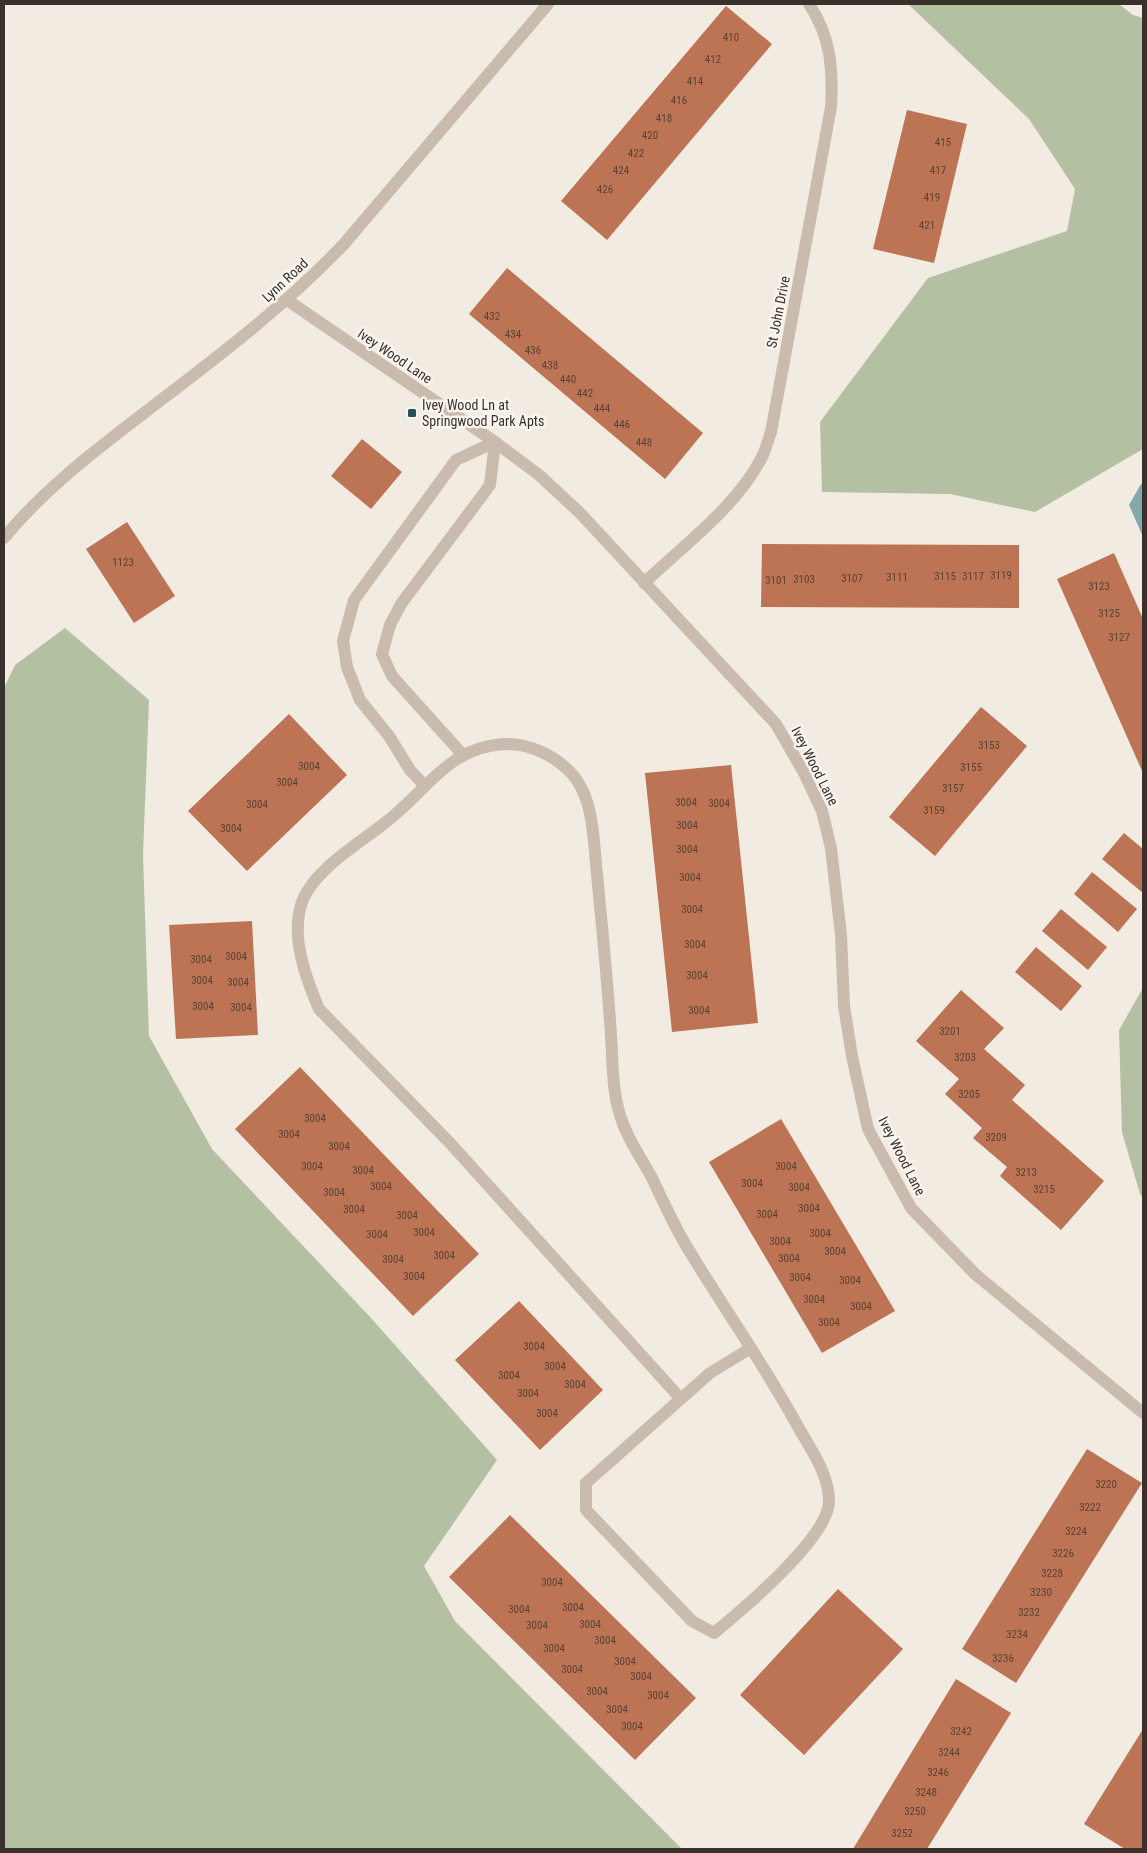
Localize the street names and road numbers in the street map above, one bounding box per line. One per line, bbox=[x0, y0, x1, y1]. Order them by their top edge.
street label: Lynn Road bbox=[259, 255, 311, 305]
street label: St John Drive bbox=[763, 274, 793, 349]
street label: Ivey Wood Lane bbox=[355, 325, 436, 387]
street label: Ivey Wood Lane bbox=[788, 724, 842, 808]
street label: Ivey Wood Lane bbox=[875, 1114, 929, 1198]

